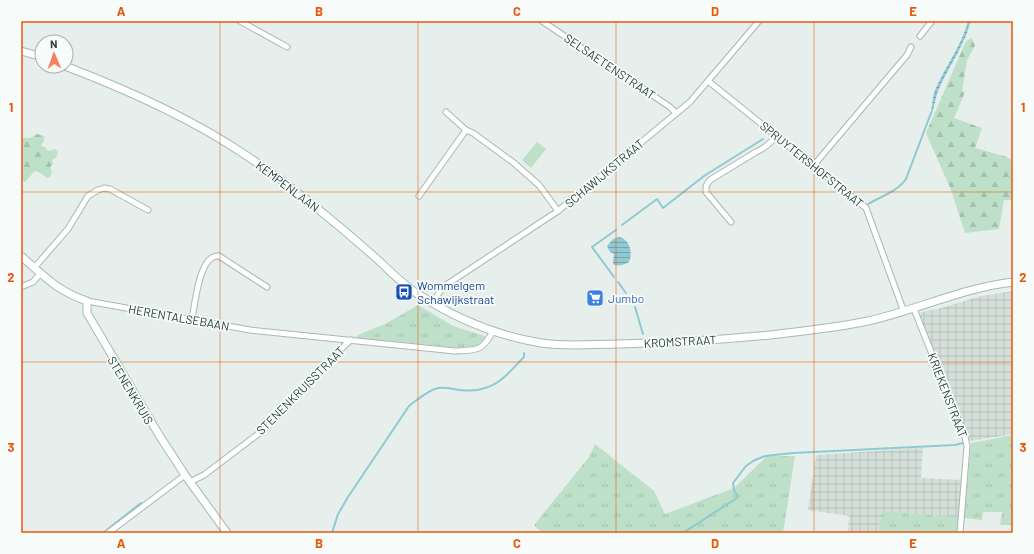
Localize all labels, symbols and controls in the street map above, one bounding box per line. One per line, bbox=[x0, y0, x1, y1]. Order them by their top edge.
text: A bbox=[117, 3, 126, 19]
text: B bbox=[315, 3, 323, 19]
text: C bbox=[513, 3, 521, 19]
text: D bbox=[711, 3, 719, 19]
text: E bbox=[909, 3, 917, 19]
street label: SELSAETENSTRAAT bbox=[562, 30, 658, 102]
north arrow bbox=[34, 34, 74, 74]
text: N bbox=[50, 37, 58, 50]
text: 1 bbox=[9, 99, 13, 115]
text: 1 bbox=[1021, 99, 1025, 115]
street label: SPRUYTERSHOFSTRAAT bbox=[758, 118, 867, 210]
street label: SCHAWIJKSTRAAT bbox=[562, 136, 646, 210]
street label: KEMPENLAAN bbox=[254, 158, 322, 214]
text: 2 bbox=[7, 269, 15, 285]
text: 2 bbox=[1019, 269, 1027, 285]
place label: Wommelgem Schawijkstraat bbox=[417, 278, 494, 306]
bus stop icon: Wommelgem Schawijkstraat bbox=[394, 282, 414, 302]
supermarket icon: Jumbo bbox=[585, 288, 605, 308]
place label: Jumbo bbox=[608, 291, 644, 305]
street label: HERENTALSEBAAN bbox=[127, 301, 231, 333]
street label: KROMSTRAAT bbox=[643, 332, 717, 350]
street label: STENENKRUISSTRAAT bbox=[253, 343, 347, 437]
street label: KRIEKENSTRAAT bbox=[925, 351, 971, 440]
street label: STENENKRUIS bbox=[105, 354, 157, 426]
text: 3 bbox=[7, 439, 15, 455]
text: 3 bbox=[1019, 439, 1027, 455]
text: A bbox=[117, 535, 126, 551]
text: B bbox=[315, 535, 323, 551]
text: C bbox=[513, 535, 521, 551]
text: D bbox=[711, 535, 719, 551]
text: E bbox=[909, 535, 917, 551]

